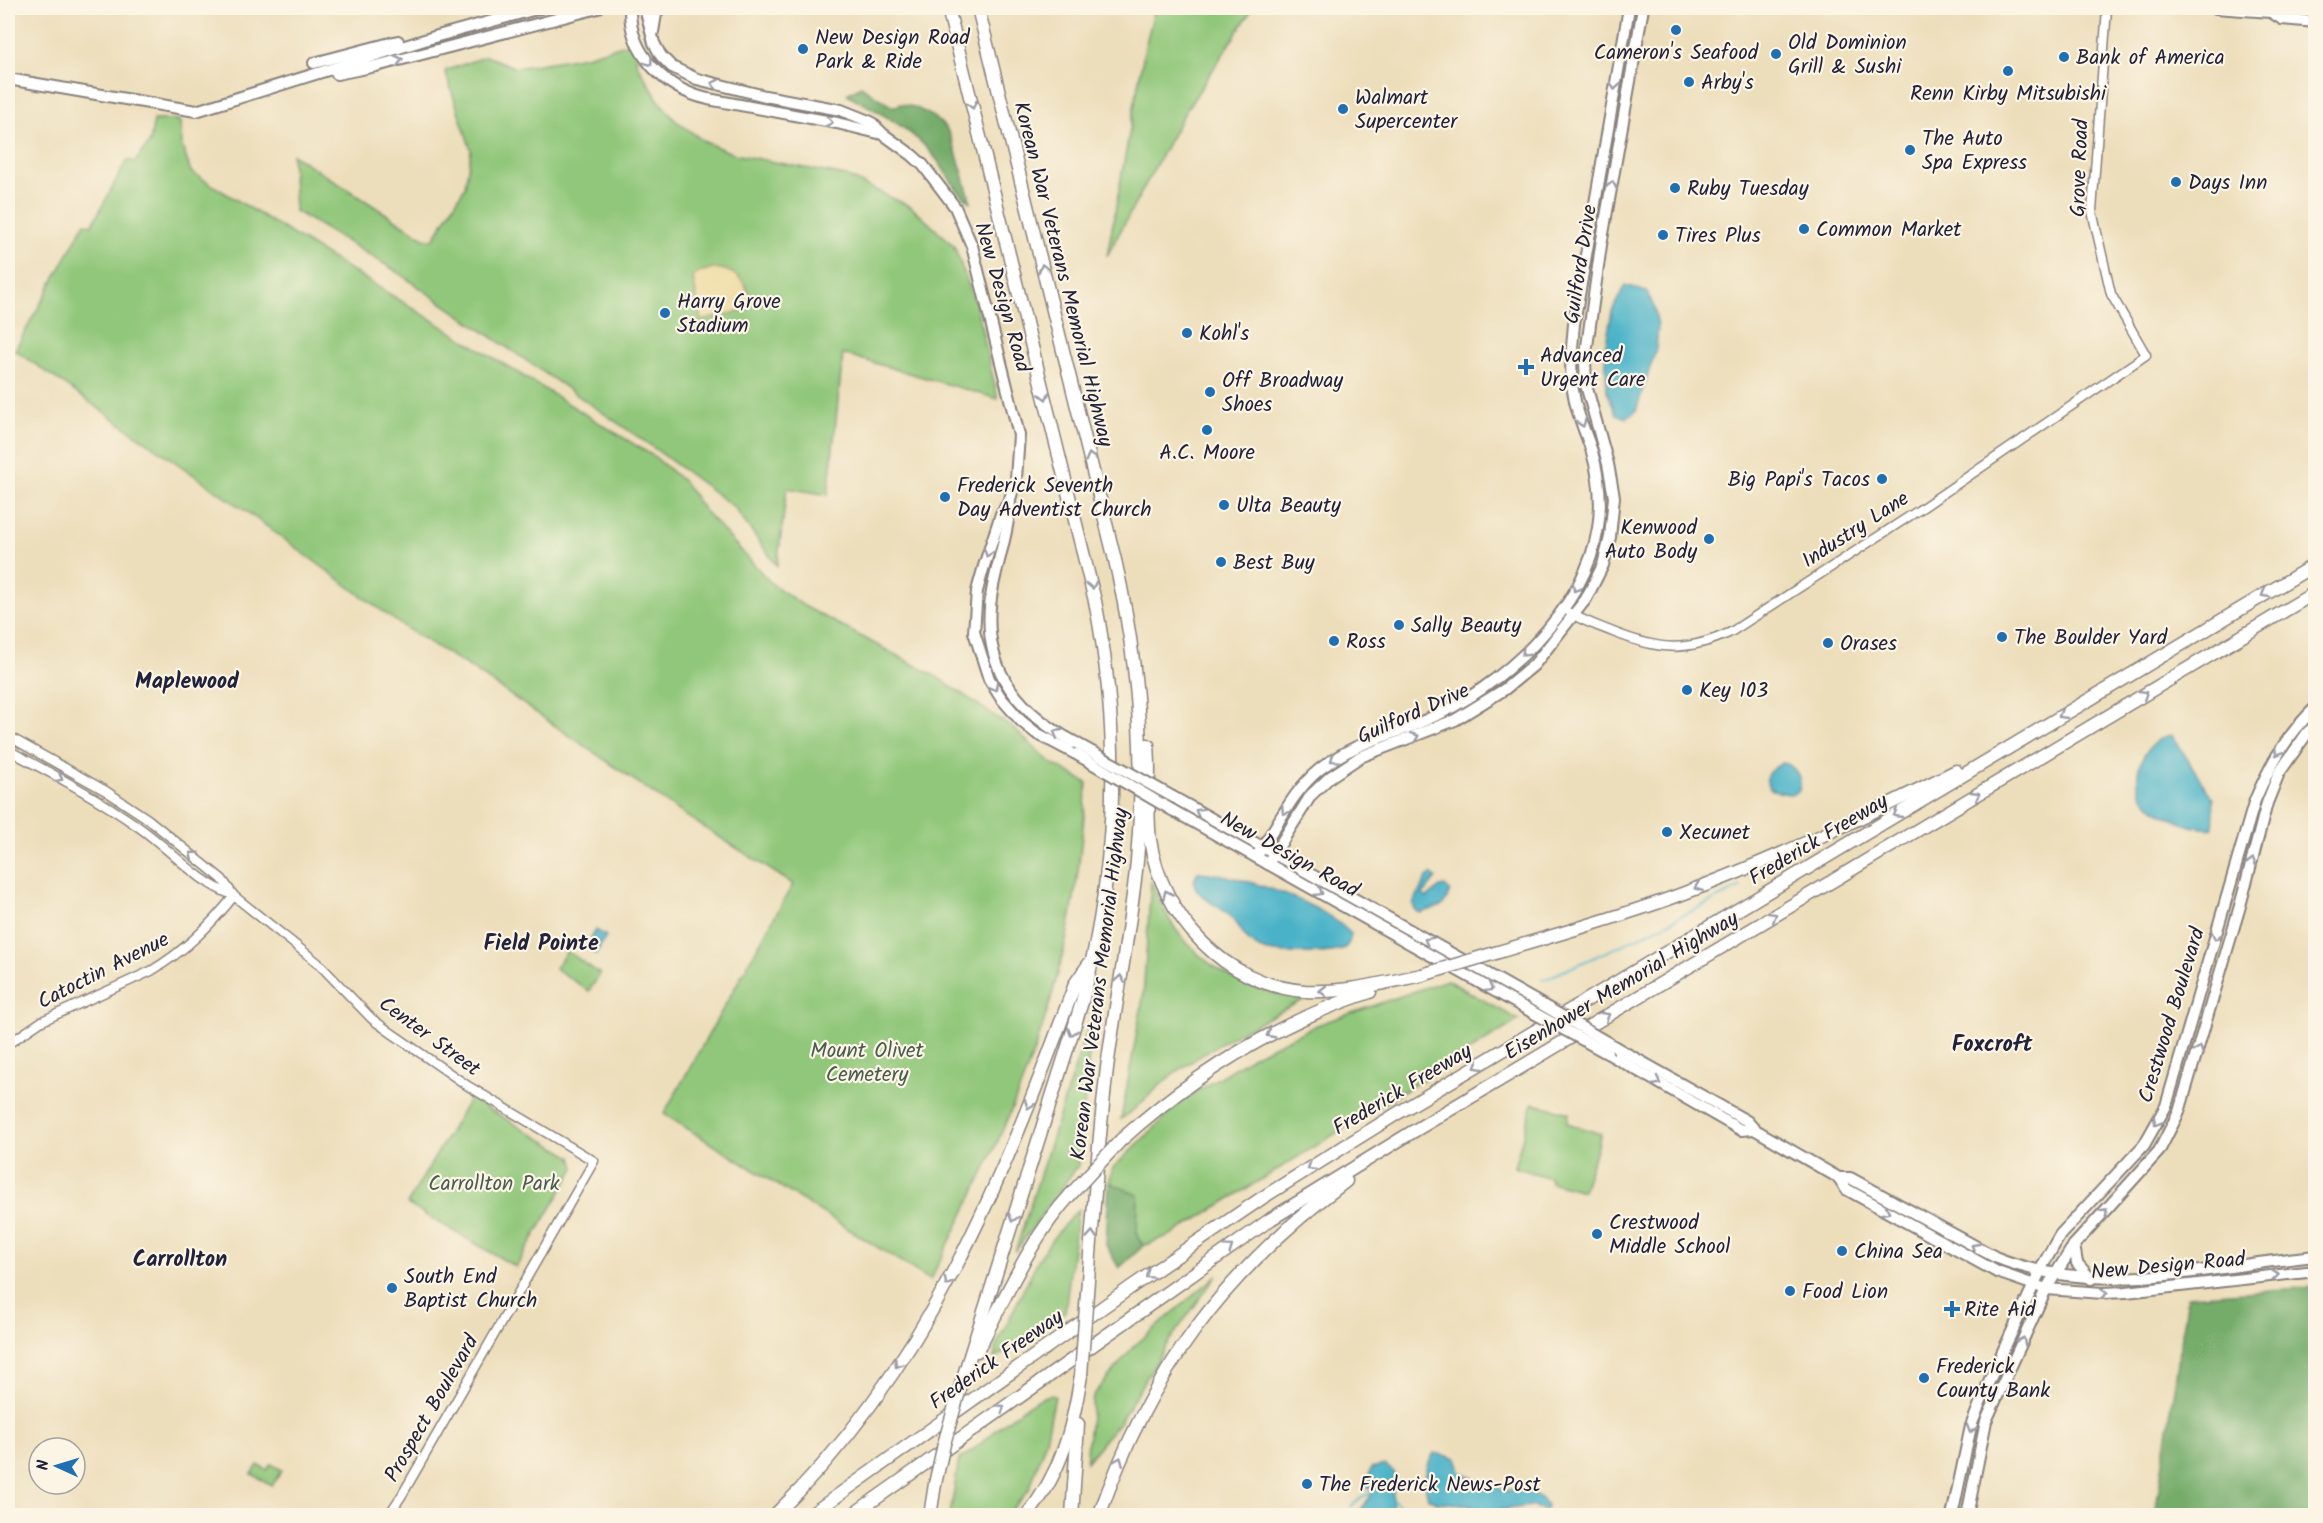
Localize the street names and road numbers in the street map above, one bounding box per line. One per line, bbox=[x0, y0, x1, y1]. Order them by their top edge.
street label: Korean War Veterans Memorial Highway bbox=[1004, 98, 1121, 451]
street label: Grove Road bbox=[2062, 118, 2099, 218]
street label: Guilford Drive bbox=[1556, 202, 1607, 326]
street label: New Design Road bbox=[964, 218, 1039, 377]
street label: Industry Lane bbox=[1795, 483, 1917, 577]
street label: Guilford Drive bbox=[1352, 675, 1476, 754]
street label: Frederick Freeway bbox=[1743, 785, 1895, 895]
street label: New Design Road bbox=[1214, 803, 1365, 908]
street label: Korean War Veterans Memorial Highway bbox=[1062, 806, 1138, 1162]
street label: Eisenhower Memorial Highway bbox=[1498, 903, 1745, 1070]
street label: Crestwood Boulevard bbox=[2130, 923, 2215, 1107]
street label: Catoctin Avenue bbox=[32, 924, 176, 1019]
street label: Center Street bbox=[371, 989, 488, 1086]
street label: Frederick Freeway bbox=[1327, 1035, 1479, 1145]
street label: New Design Road bbox=[2090, 1243, 2247, 1290]
street label: Frederick Freeway bbox=[923, 1301, 1071, 1419]
street label: Prospect Boulevard bbox=[377, 1328, 488, 1489]

